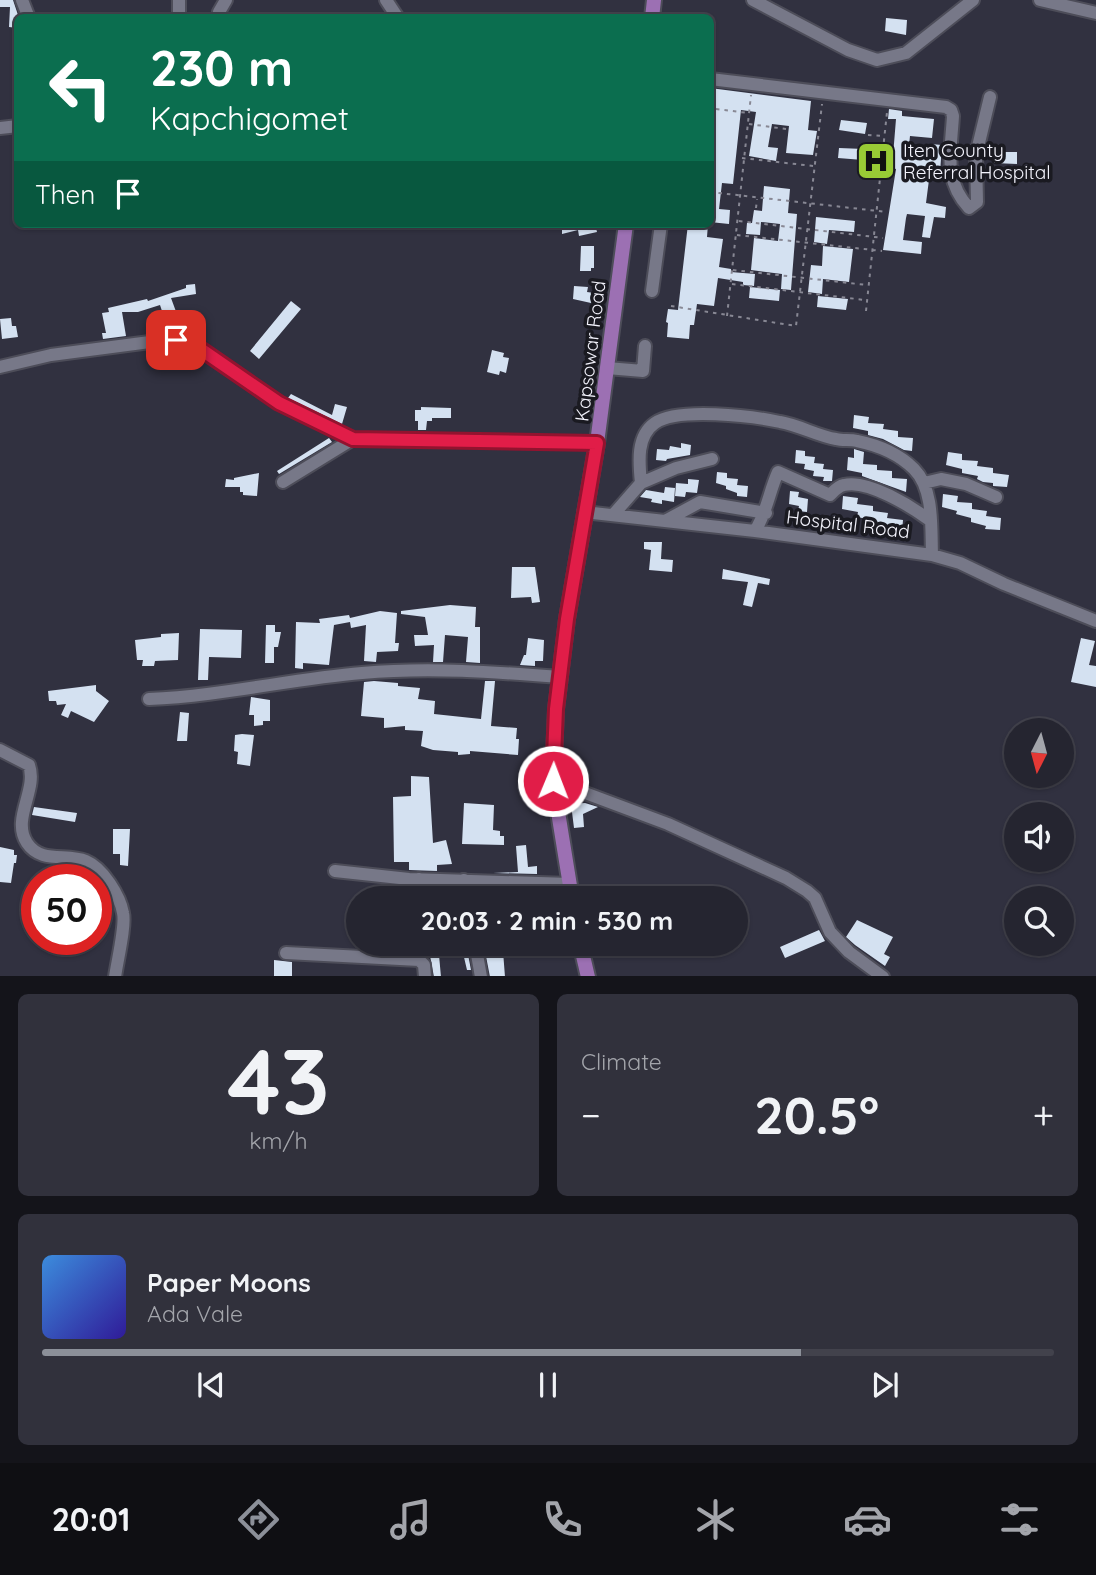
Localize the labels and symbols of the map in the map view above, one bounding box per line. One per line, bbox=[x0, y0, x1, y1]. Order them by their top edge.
place label: Iten County Referral Hospital bbox=[903, 138, 1051, 184]
hospital icon: Iten County Referral Hospital bbox=[855, 140, 897, 182]
street label: Kapsowar Road bbox=[569, 279, 611, 423]
pin bbox=[146, 310, 206, 370]
street label: Hospital Road bbox=[785, 505, 911, 543]
north arrow bbox=[1004, 718, 1074, 788]
position arrow bbox=[516, 744, 590, 818]
speed limit sign: 50 bbox=[21, 864, 112, 955]

